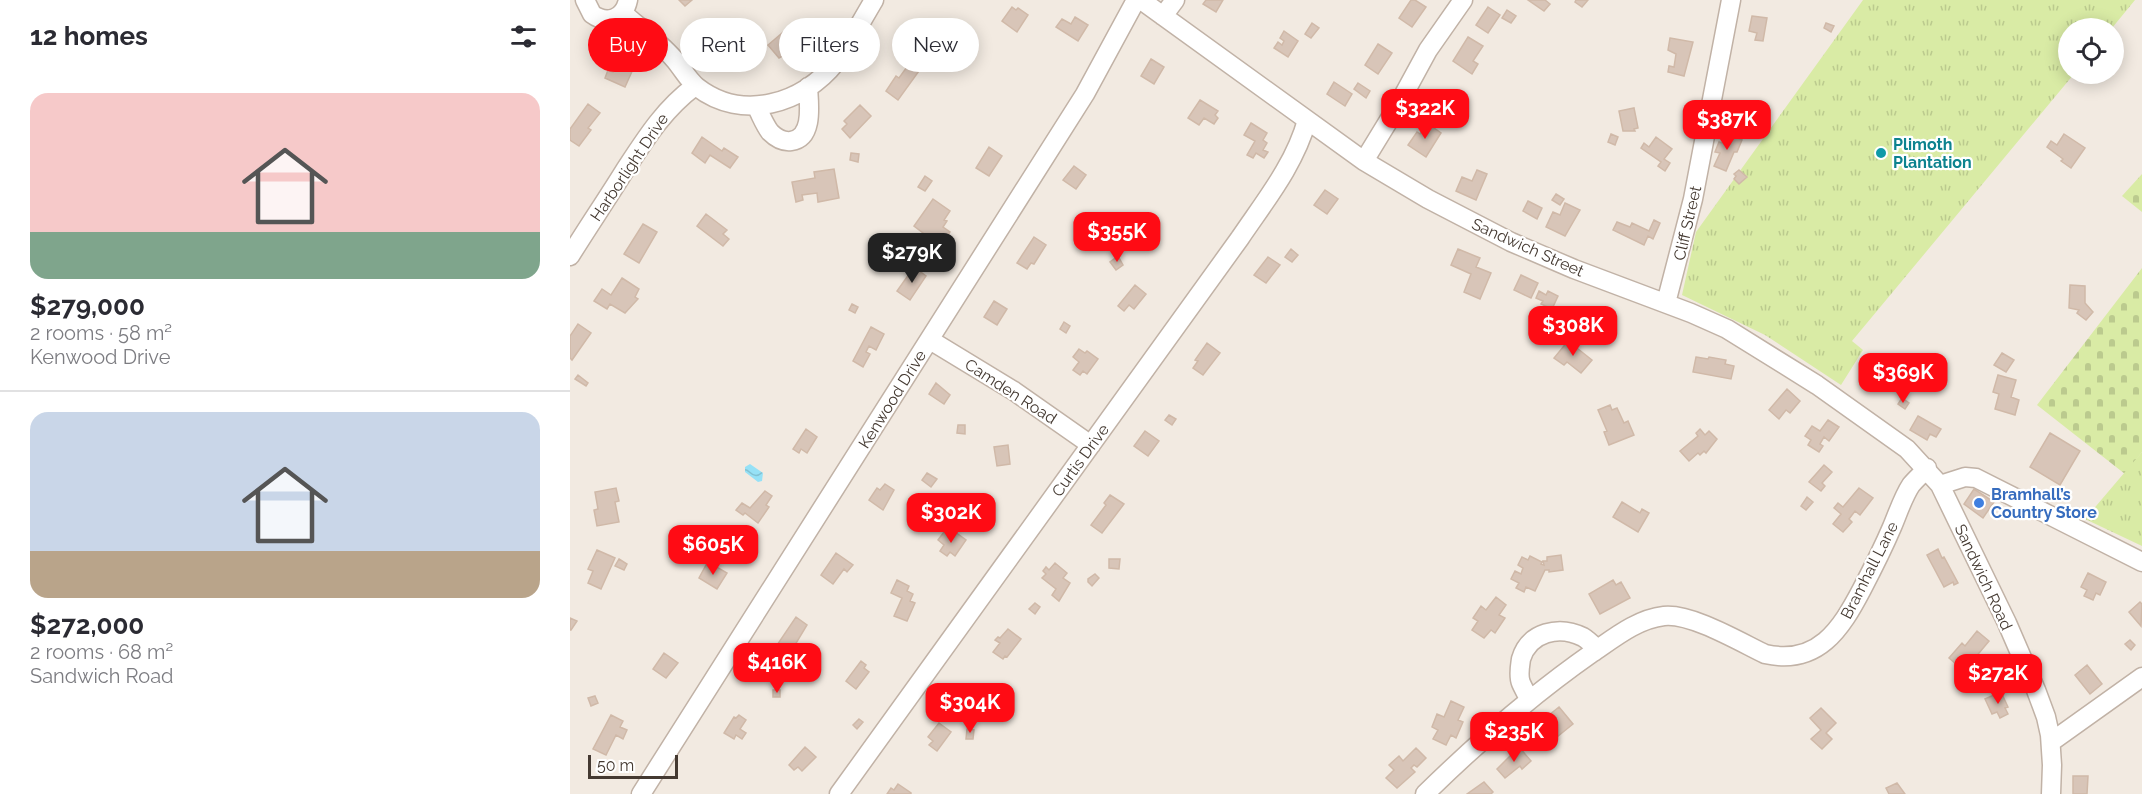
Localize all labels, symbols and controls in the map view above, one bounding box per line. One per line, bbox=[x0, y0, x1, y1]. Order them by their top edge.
chip: Buy bbox=[588, 18, 668, 72]
chip: Rent bbox=[680, 18, 767, 72]
chip: Filters bbox=[779, 18, 880, 72]
chip: New bbox=[892, 18, 979, 72]
map controls bbox=[2058, 18, 2124, 84]
button: locate bbox=[2058, 18, 2124, 84]
icon: filters bbox=[507, 20, 540, 53]
text: 12 homes bbox=[30, 21, 148, 51]
pin: $322K bbox=[1383, 89, 1467, 140]
text: $322K bbox=[1395, 96, 1455, 120]
pin: $387K bbox=[1685, 100, 1769, 151]
text: $387K bbox=[1697, 107, 1757, 131]
street label: Harborlight Drive bbox=[586, 110, 672, 225]
icon: home bbox=[231, 132, 339, 240]
place label: Plimoth Plantation bbox=[1893, 135, 1972, 172]
marker: Plimoth Plantation bbox=[1874, 146, 1888, 160]
street label: Cliff Street bbox=[1670, 183, 1705, 262]
pin: $355K bbox=[1075, 212, 1159, 263]
street label: Sandwich Street bbox=[1469, 214, 1587, 281]
text: $355K bbox=[1087, 219, 1147, 243]
pin: $279K bbox=[870, 233, 954, 284]
text: $279K bbox=[882, 240, 942, 264]
text: $279,000 bbox=[30, 291, 145, 321]
pin: $308K bbox=[1531, 306, 1615, 357]
text: $308K bbox=[1542, 313, 1604, 337]
text: 2 rooms · 58 m² bbox=[30, 321, 172, 345]
text: Kenwood Drive bbox=[30, 345, 170, 369]
street label: Kenwood Drive bbox=[855, 347, 930, 452]
pin: $369K bbox=[1861, 353, 1945, 404]
street label: Camden Road bbox=[961, 355, 1060, 428]
text: $369K bbox=[1872, 360, 1934, 384]
street label: Curtis Drive bbox=[1048, 420, 1113, 500]
icon: home bbox=[231, 451, 339, 559]
place label: Bramhall’s Country Store bbox=[1991, 485, 2097, 522]
pin: $302K bbox=[909, 493, 993, 544]
marker: Bramhall’s Country Store bbox=[1972, 496, 1986, 510]
text: $302K bbox=[921, 500, 981, 524]
street label: Bramhall Lane bbox=[1837, 518, 1902, 622]
street label: Sandwich Road bbox=[1951, 521, 2016, 633]
pin: $605K bbox=[671, 525, 755, 576]
text: $605K bbox=[682, 532, 744, 556]
text: $272,000 bbox=[30, 610, 144, 640]
text: 2 rooms · 68 m² bbox=[30, 640, 173, 664]
pin: $416K bbox=[735, 643, 819, 694]
text: $416K bbox=[747, 650, 807, 674]
pin: $272K bbox=[1956, 654, 2040, 705]
text: $272K bbox=[1968, 661, 2028, 685]
text: Sandwich Road bbox=[30, 664, 173, 688]
pin: $304K bbox=[928, 683, 1012, 734]
text: $304K bbox=[940, 690, 1000, 714]
pin: $235K bbox=[1472, 712, 1556, 763]
text: $235K bbox=[1484, 719, 1544, 743]
scale bar bbox=[588, 752, 678, 780]
text: 50 m bbox=[597, 756, 634, 775]

